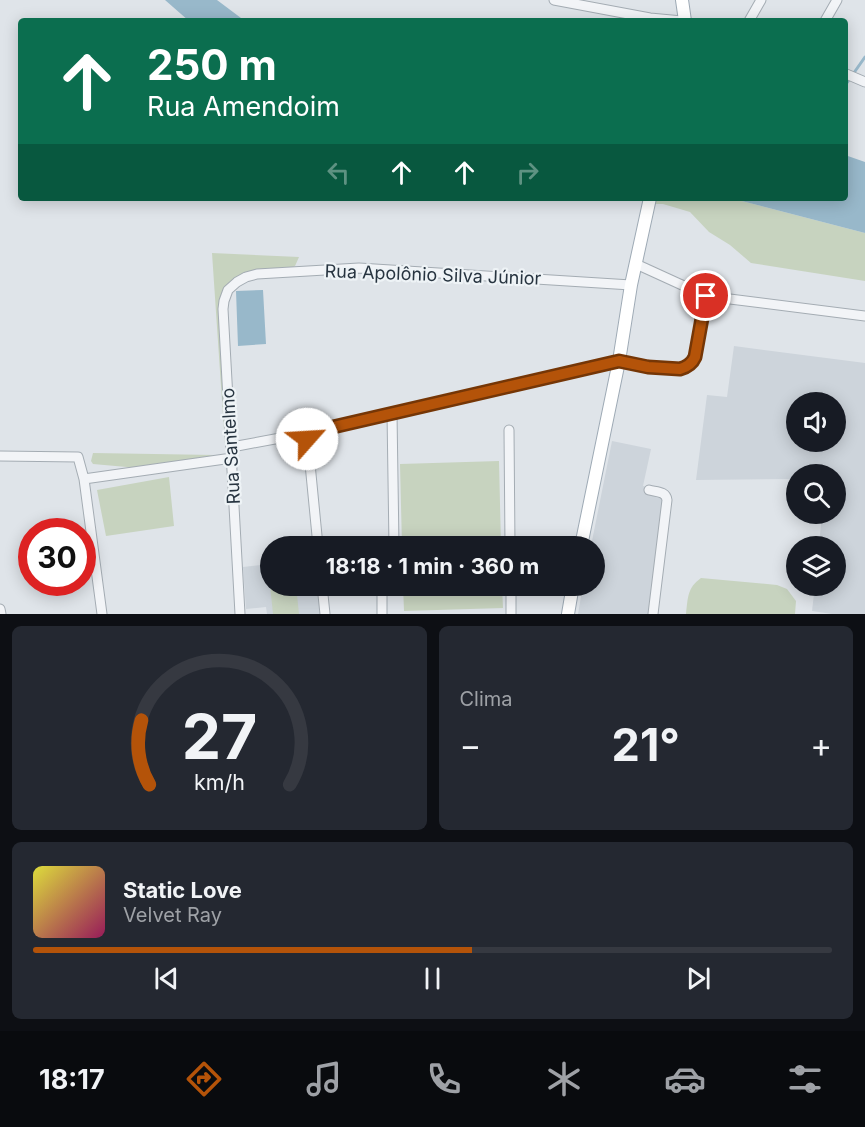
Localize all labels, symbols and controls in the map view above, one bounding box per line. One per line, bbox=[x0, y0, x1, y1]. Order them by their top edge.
text: 250 m bbox=[147, 39, 277, 90]
icon: ahead bbox=[48, 42, 126, 120]
text: Rua Amendoim bbox=[147, 90, 340, 123]
icon: left bbox=[322, 156, 355, 189]
icon: ahead bbox=[385, 156, 418, 189]
icon: ahead bbox=[448, 156, 481, 189]
icon: right bbox=[511, 156, 544, 189]
street label: Rua Apolônio Silva Júnior bbox=[324, 260, 542, 289]
pin bbox=[680, 270, 731, 321]
icon: arrive bbox=[689, 279, 722, 312]
street label: Rua Santelmo bbox=[217, 387, 244, 505]
map controls bbox=[786, 392, 846, 596]
button: sound bbox=[786, 392, 846, 452]
position arrow bbox=[275, 407, 339, 471]
button: search bbox=[786, 464, 846, 524]
speed limit sign: 30 bbox=[18, 518, 96, 596]
button: layers bbox=[786, 536, 846, 596]
text: 18:18 · 1 min · 360 m bbox=[326, 553, 539, 579]
text: Clima bbox=[460, 687, 513, 711]
text: 27 bbox=[181, 699, 257, 774]
text: 21° bbox=[612, 717, 680, 772]
text: − bbox=[460, 725, 481, 765]
text: + bbox=[810, 725, 832, 765]
text: km/h bbox=[194, 769, 245, 795]
text: Static Love bbox=[123, 877, 242, 903]
text: Velvet Ray bbox=[123, 903, 222, 927]
icon: previous bbox=[150, 962, 183, 995]
icon: pause bbox=[416, 962, 449, 995]
icon: next bbox=[682, 962, 715, 995]
icon: directions bbox=[183, 1058, 225, 1100]
icon: music bbox=[303, 1058, 345, 1100]
icon: phone bbox=[423, 1058, 465, 1100]
icon: climate bbox=[543, 1058, 585, 1100]
icon: car bbox=[664, 1058, 706, 1100]
icon: filters bbox=[784, 1058, 826, 1100]
text: 18:17 bbox=[39, 1063, 105, 1096]

